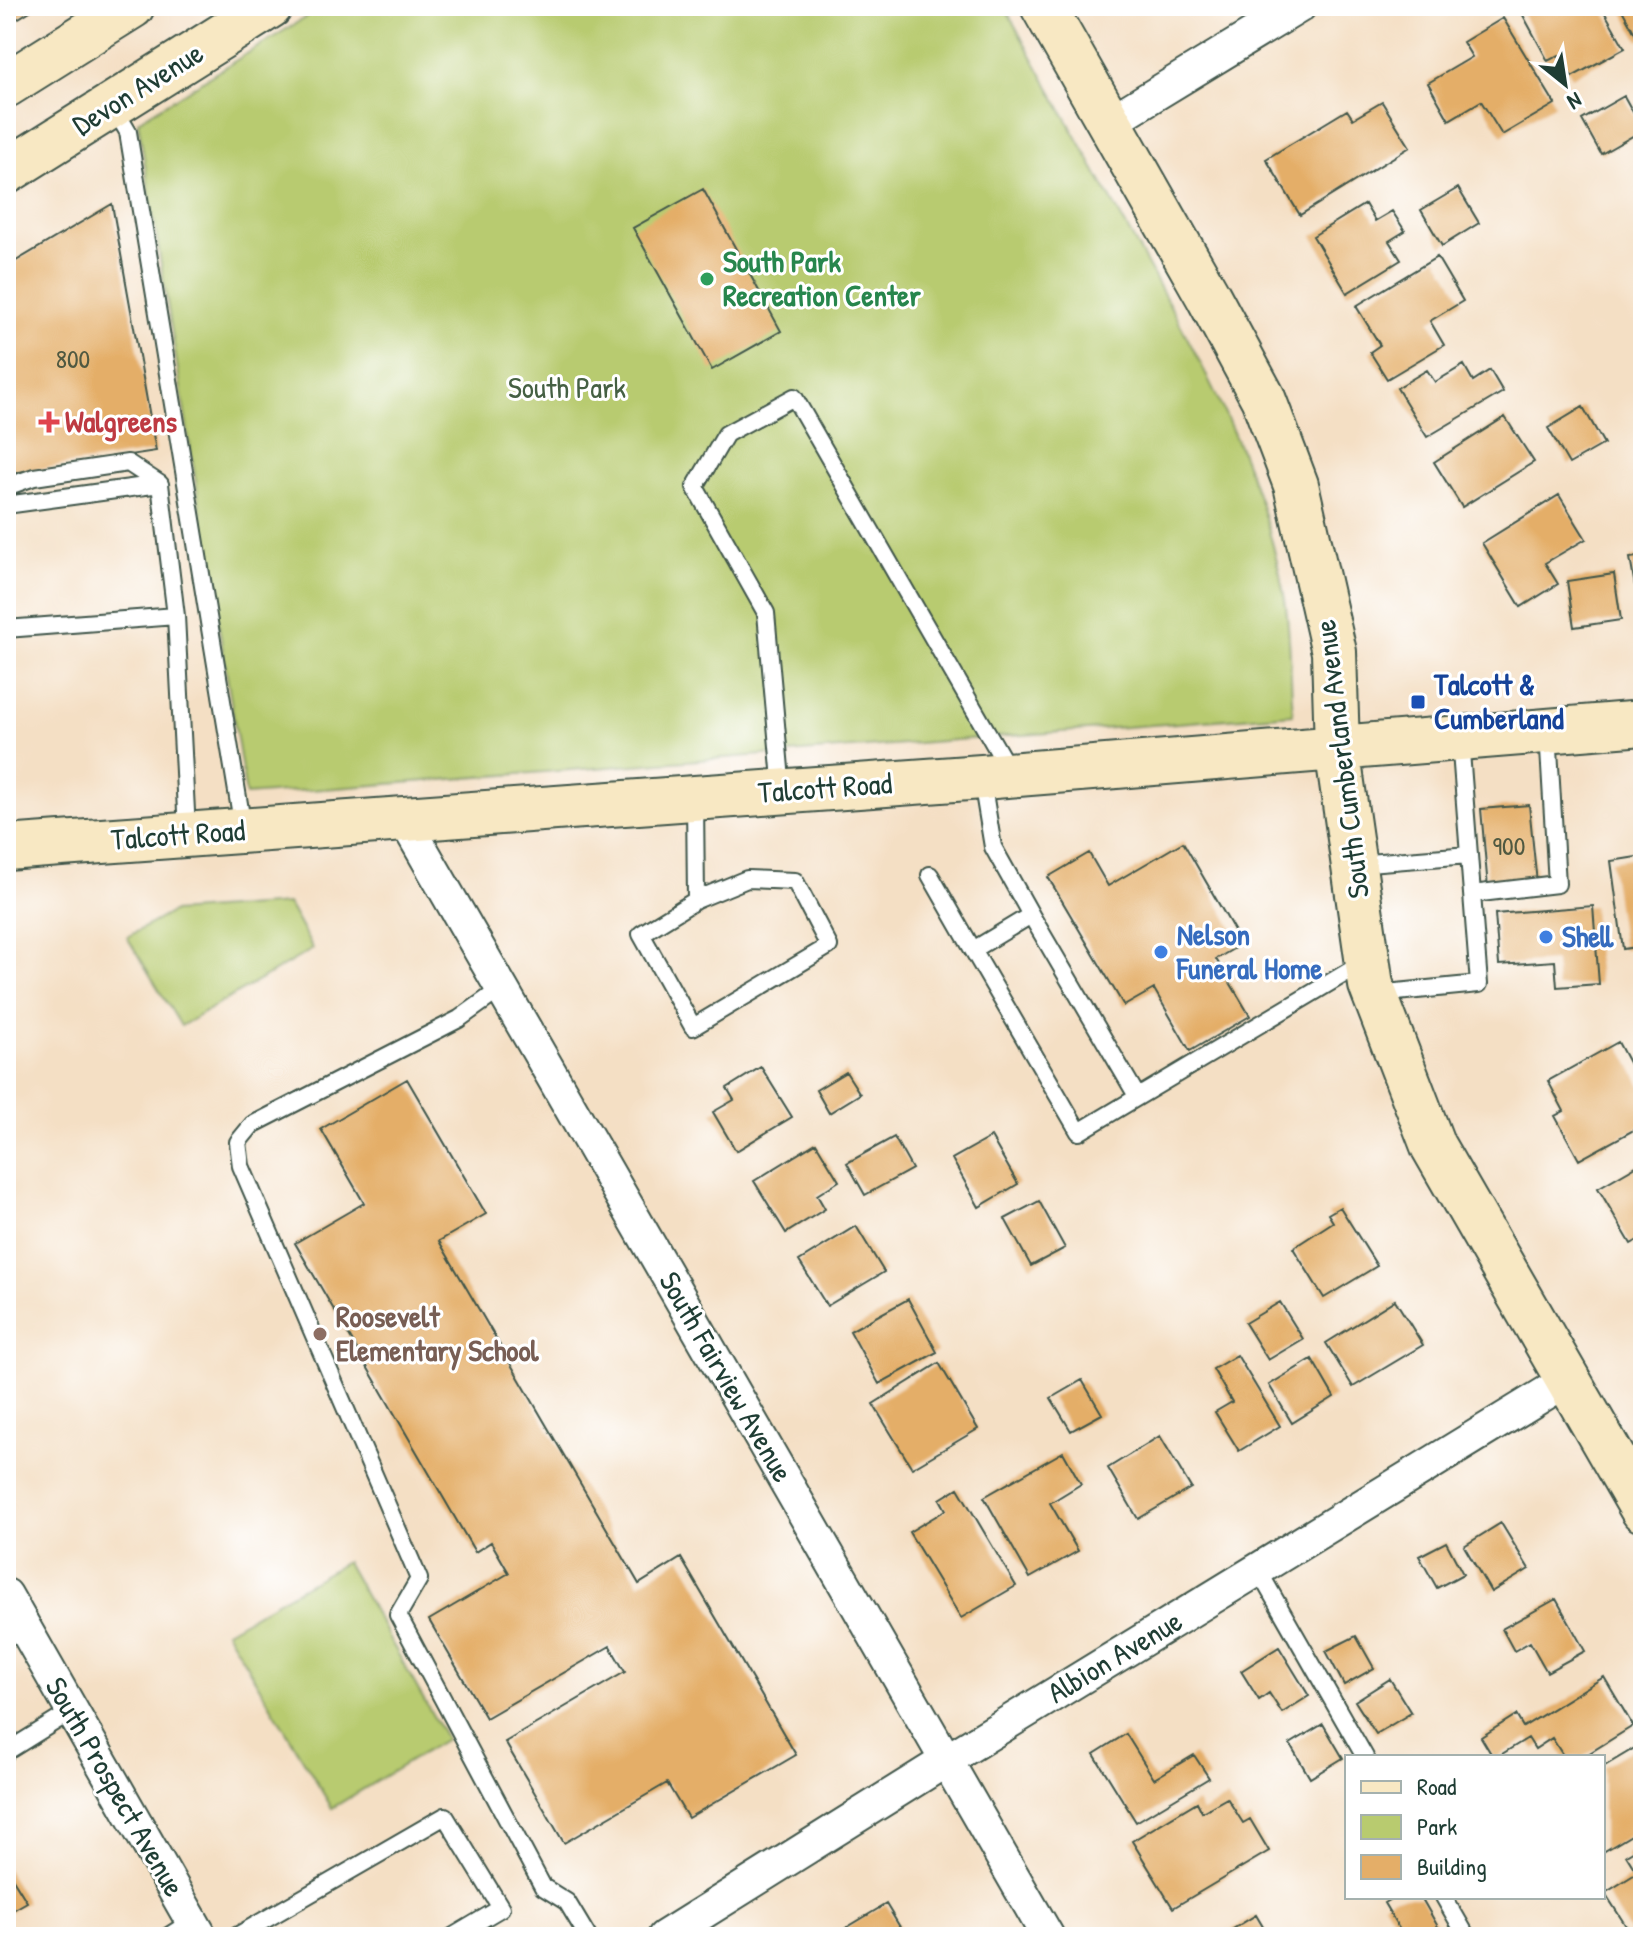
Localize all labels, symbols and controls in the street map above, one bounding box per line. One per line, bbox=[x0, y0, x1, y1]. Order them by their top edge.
street label: Devon Avenue bbox=[65, 32, 210, 144]
north arrow bbox=[1525, 44, 1605, 124]
text: N bbox=[1562, 85, 1588, 117]
place label: South Park Recreation Center bbox=[723, 241, 921, 315]
marker: South Park Recreation Center bbox=[698, 270, 716, 288]
house number: 800 bbox=[56, 341, 90, 376]
park label: South Park bbox=[508, 367, 626, 407]
place label: Walgreens bbox=[65, 401, 178, 442]
marker: Walgreens bbox=[40, 413, 58, 431]
street label: South Cumberland Avenue bbox=[1304, 617, 1378, 901]
place label: Talcott & Cumberland bbox=[1433, 664, 1564, 738]
marker: Talcott & Cumberland bbox=[1409, 693, 1427, 711]
street label: Talcott Road bbox=[757, 762, 894, 812]
street label: Talcott Road bbox=[110, 809, 247, 859]
house number: 900 bbox=[1493, 828, 1525, 863]
place label: Nelson Funeral Home bbox=[1176, 914, 1322, 988]
place label: Shell bbox=[1562, 916, 1614, 956]
marker: Shell bbox=[1537, 928, 1555, 946]
marker: Nelson Funeral Home bbox=[1152, 943, 1170, 961]
street label: South Fairview Avenue bbox=[650, 1264, 803, 1489]
place label: Roosevelt Elementary School bbox=[336, 1296, 539, 1371]
marker: Roosevelt Elementary School bbox=[311, 1325, 329, 1343]
street label: Albion Avenue bbox=[1040, 1600, 1189, 1712]
street label: South Prospect Avenue bbox=[37, 1670, 195, 1904]
legend bbox=[1345, 1755, 1605, 1899]
text: Road bbox=[1417, 1770, 1456, 1802]
text: Park bbox=[1417, 1810, 1457, 1842]
text: Building bbox=[1417, 1850, 1487, 1882]

